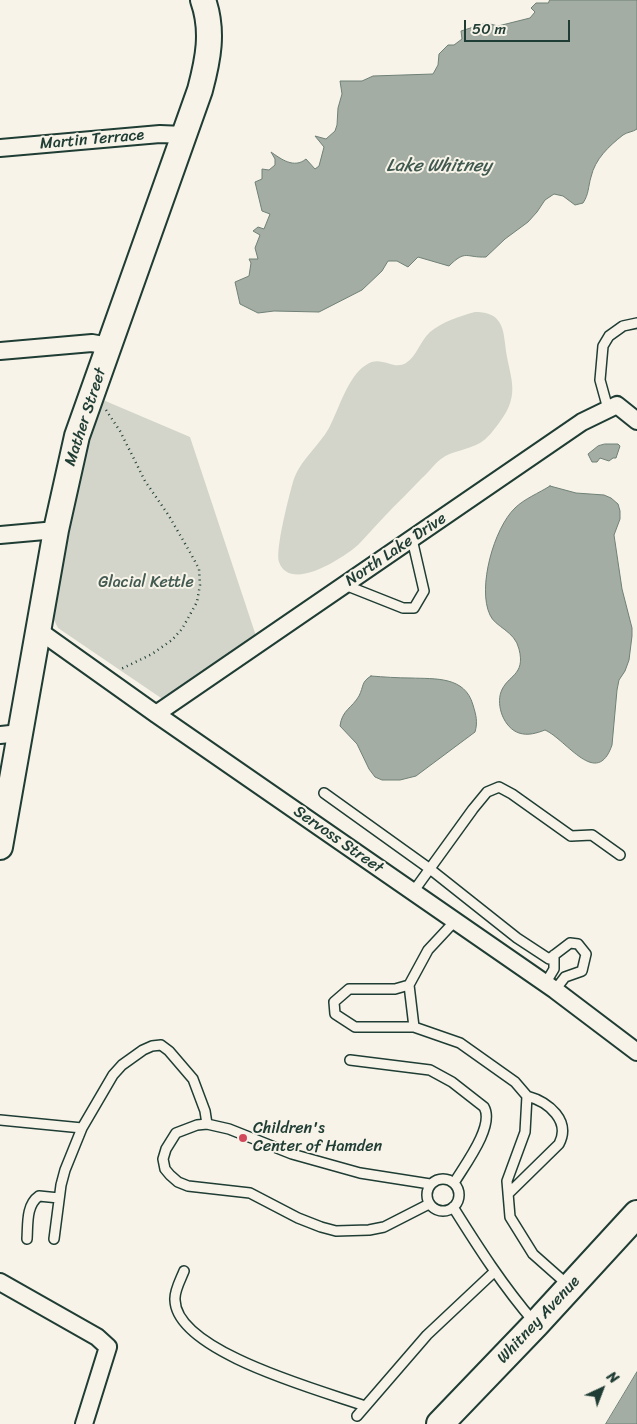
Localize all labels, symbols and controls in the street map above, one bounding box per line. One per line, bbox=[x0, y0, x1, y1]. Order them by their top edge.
scale bar bbox=[467, 10, 573, 42]
text: 50 m bbox=[472, 16, 506, 42]
street label: Martin Terrace bbox=[39, 126, 145, 154]
water label: Lake Whitney bbox=[386, 155, 492, 177]
street label: Mather Street bbox=[61, 366, 111, 468]
street label: North Lake Drive bbox=[342, 509, 450, 591]
park label: Glacial Kettle bbox=[98, 573, 194, 593]
street label: Servoss Street bbox=[289, 802, 387, 878]
place label: Children's Center of Hamden bbox=[253, 1119, 382, 1157]
marker: Children's Center of Hamden bbox=[237, 1132, 249, 1144]
street label: Whitney Avenue bbox=[494, 1272, 584, 1368]
north arrow bbox=[577, 1364, 627, 1414]
text: N bbox=[600, 1365, 625, 1390]

